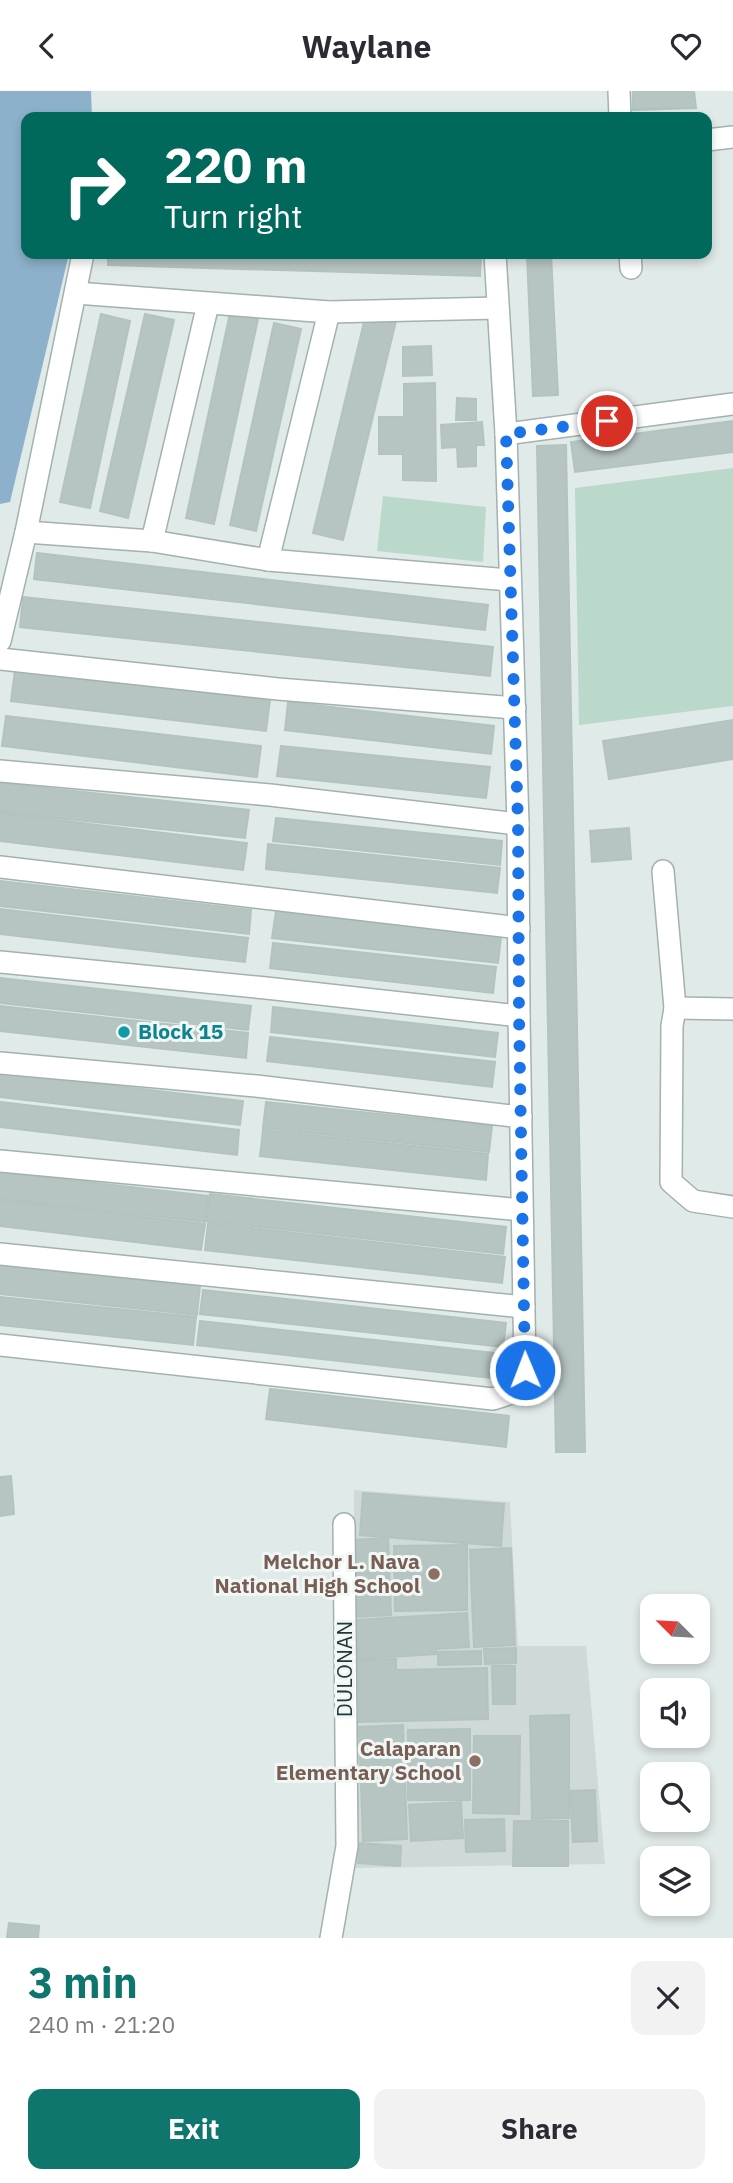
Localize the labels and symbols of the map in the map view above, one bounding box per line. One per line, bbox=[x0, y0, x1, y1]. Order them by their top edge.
pin bbox=[577, 391, 637, 451]
place label: Block 15 bbox=[138, 1017, 223, 1045]
marker: Block 15 bbox=[116, 1024, 132, 1040]
position arrow bbox=[488, 1333, 562, 1407]
place label: Melchor L. Nava National High School bbox=[214, 1547, 420, 1599]
marker: Melchor L. Nava National High School bbox=[426, 1566, 442, 1582]
north arrow bbox=[640, 1594, 710, 1664]
street label: DULONAN bbox=[330, 1621, 358, 1717]
place label: Calaparan Elementary School bbox=[276, 1734, 461, 1786]
marker: Calaparan Elementary School bbox=[467, 1753, 483, 1769]

